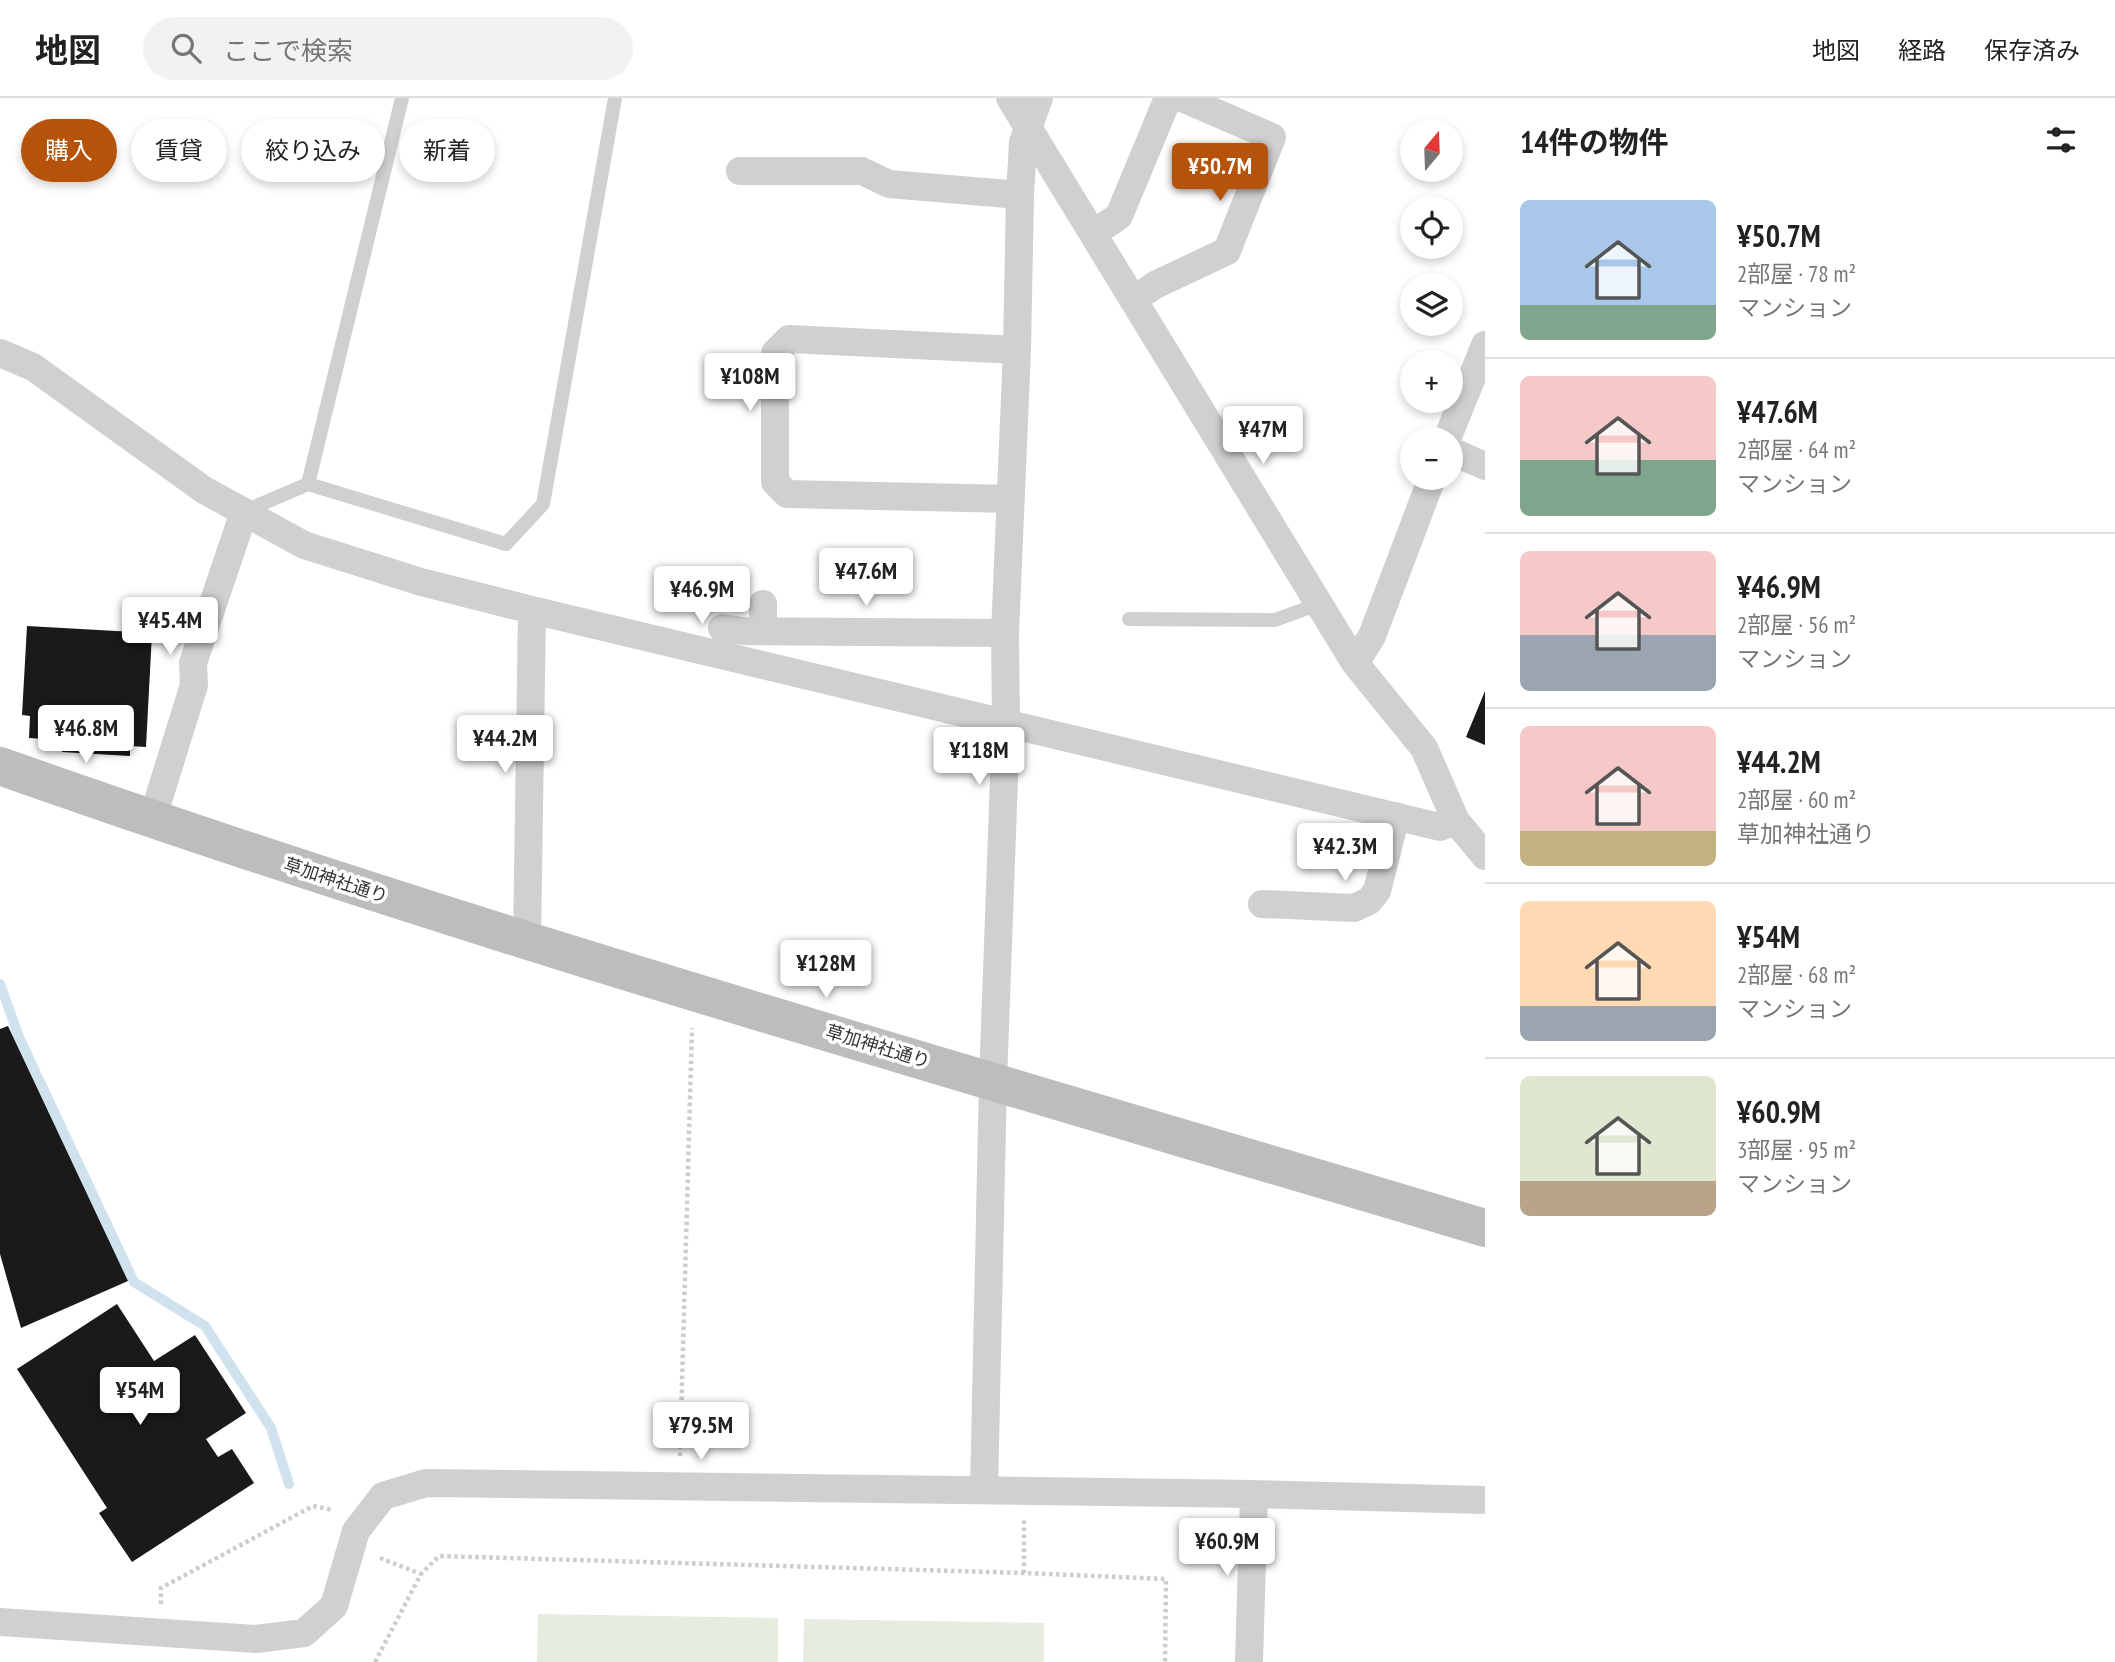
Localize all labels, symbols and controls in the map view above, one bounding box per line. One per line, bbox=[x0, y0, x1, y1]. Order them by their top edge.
search box bbox=[143, 17, 633, 80]
text: 地図 bbox=[35, 28, 101, 71]
icon: search bbox=[167, 29, 205, 67]
text: ここで検索 bbox=[223, 34, 353, 67]
text: 地図 bbox=[1812, 35, 1860, 66]
text: 経路 bbox=[1898, 35, 1946, 66]
text: 保存済み bbox=[1984, 35, 2080, 66]
chip: 購入 bbox=[21, 119, 117, 182]
chip: 賃貸 bbox=[131, 119, 227, 182]
chip: 絞り込み bbox=[241, 119, 385, 182]
chip: 新着 bbox=[399, 119, 495, 182]
north arrow bbox=[1400, 119, 1463, 182]
map controls bbox=[1400, 119, 1463, 490]
icon: filters bbox=[2042, 121, 2080, 159]
text: 14件の物件 bbox=[1520, 122, 1669, 161]
pin: ¥50.7M bbox=[1163, 144, 1277, 203]
text: ¥50.7M bbox=[1188, 151, 1252, 180]
button: locate bbox=[1400, 196, 1463, 259]
text: ¥50.7M bbox=[1737, 216, 1821, 255]
icon: home bbox=[1576, 228, 1660, 312]
text: 2部屋 · 78 m² bbox=[1737, 259, 1856, 288]
button: layers bbox=[1400, 273, 1463, 336]
text: マンション bbox=[1737, 293, 1852, 322]
button: + bbox=[1400, 350, 1463, 413]
pin: ¥108M bbox=[701, 354, 799, 413]
text: ¥108M bbox=[720, 361, 780, 390]
text: ¥47.6M bbox=[1737, 392, 1818, 431]
icon: home bbox=[1576, 404, 1660, 488]
pin: ¥47M bbox=[1222, 406, 1304, 466]
text: ¥47M bbox=[1239, 414, 1287, 443]
button: − bbox=[1400, 427, 1463, 490]
text: 2部屋 · 64 m² bbox=[1737, 435, 1856, 464]
text: マンション bbox=[1737, 469, 1852, 498]
pin: ¥47.6M bbox=[809, 548, 923, 608]
text: ¥47.6M bbox=[835, 556, 897, 585]
pin: ¥46.9M bbox=[645, 566, 759, 626]
text: ¥46.9M bbox=[1737, 567, 1821, 606]
text: ¥46.9M bbox=[670, 574, 734, 603]
icon: home bbox=[1576, 579, 1660, 663]
pin: ¥45.4M bbox=[113, 598, 227, 657]
text: ¥45.4M bbox=[138, 605, 202, 634]
text: 2部屋 · 56 m² bbox=[1737, 610, 1856, 639]
text: マンション bbox=[1737, 644, 1852, 673]
pin: ¥46.8M bbox=[29, 706, 143, 765]
text: ¥46.8M bbox=[54, 713, 118, 742]
pin: ¥44.2M bbox=[448, 716, 562, 775]
text: ¥44.2M bbox=[473, 723, 537, 752]
pin: ¥118M bbox=[930, 728, 1028, 787]
text: ¥118M bbox=[949, 735, 1009, 764]
text: ¥44.2M bbox=[1737, 742, 1821, 781]
icon: home bbox=[1576, 754, 1660, 838]
text: 2部屋 · 60 m² bbox=[1737, 785, 1856, 814]
text: 草加神社通り bbox=[1737, 819, 1875, 848]
pin: ¥42.3M bbox=[1288, 824, 1402, 883]
text: ¥42.3M bbox=[1313, 831, 1377, 860]
street label: 草加神社通り bbox=[281, 852, 391, 908]
text: ¥54M bbox=[1737, 917, 1800, 956]
icon: home bbox=[1576, 929, 1660, 1013]
pin: ¥128M bbox=[777, 940, 875, 1000]
text: ¥128M bbox=[796, 948, 856, 977]
text: 2部屋 · 68 m² bbox=[1737, 960, 1856, 989]
text: マンション bbox=[1737, 994, 1852, 1023]
street label: 草加神社通り bbox=[823, 1019, 933, 1073]
text: ¥60.9M bbox=[1737, 1092, 1821, 1131]
icon: home bbox=[1576, 1104, 1660, 1188]
text: 3部屋 · 95 m² bbox=[1737, 1135, 1856, 1164]
text: マンション bbox=[1737, 1169, 1852, 1198]
pin: ¥54M bbox=[99, 1368, 181, 1427]
text: ¥54M bbox=[116, 1375, 164, 1404]
pin: ¥79.5M bbox=[644, 1402, 758, 1462]
text: ¥79.5M bbox=[669, 1410, 733, 1439]
pin: ¥60.9M bbox=[1170, 1518, 1284, 1578]
text: ¥60.9M bbox=[1195, 1526, 1259, 1555]

